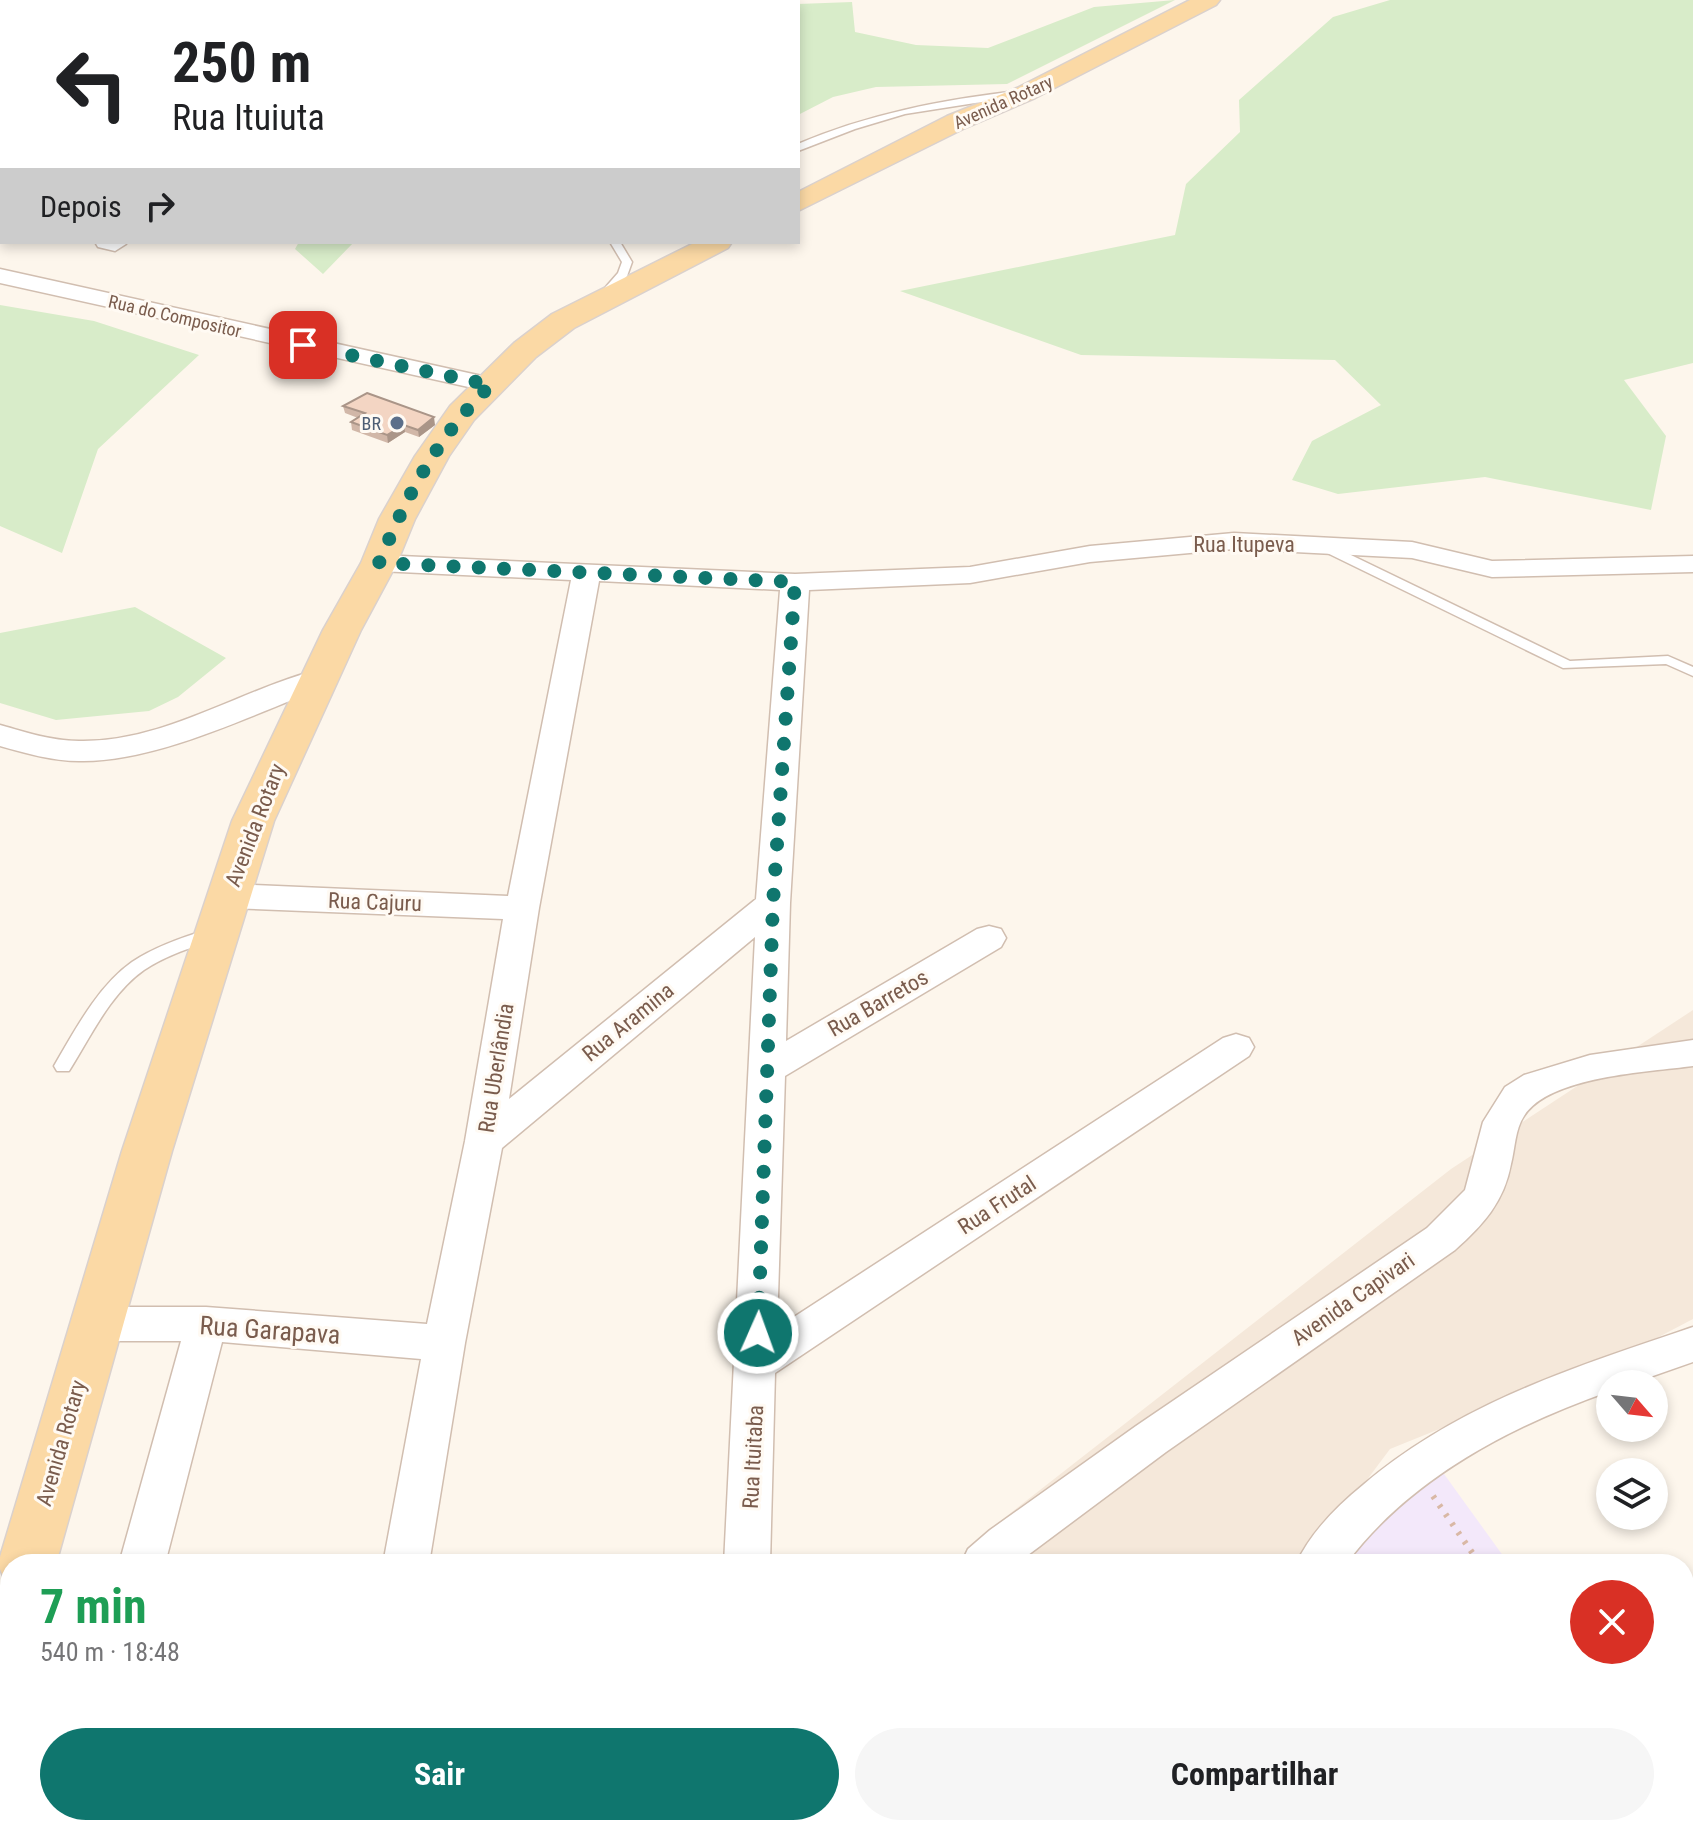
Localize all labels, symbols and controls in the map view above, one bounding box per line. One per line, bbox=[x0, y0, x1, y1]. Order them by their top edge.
text: 250 m bbox=[172, 30, 311, 96]
icon: left bbox=[40, 32, 144, 136]
street label: Avenida Rotary bbox=[950, 71, 1056, 133]
text: Rua Ituiuta bbox=[172, 97, 325, 139]
icon: right bbox=[138, 184, 182, 228]
text: Depois bbox=[40, 189, 122, 224]
street label: Rua do Compositor bbox=[106, 290, 244, 342]
pin bbox=[269, 311, 337, 379]
icon: arrive bbox=[281, 323, 325, 367]
place label: BR bbox=[362, 413, 381, 434]
marker: BR bbox=[388, 414, 406, 432]
street label: Rua Itupeva bbox=[1193, 532, 1295, 557]
street label: Avenida Rotary bbox=[220, 760, 290, 890]
street label: Rua Cajuru bbox=[328, 888, 422, 916]
street label: Rua Barretos bbox=[824, 964, 932, 1042]
street label: Rua Aramina bbox=[577, 978, 679, 1066]
street label: Rua Uberlândia bbox=[473, 1001, 519, 1135]
street label: Rua Frutal bbox=[953, 1171, 1041, 1239]
street label: Avenida Capivari bbox=[1287, 1247, 1419, 1351]
position arrow bbox=[716, 1291, 800, 1375]
street label: Rua Garapava bbox=[199, 1310, 341, 1350]
north arrow bbox=[1596, 1370, 1668, 1442]
map controls bbox=[1596, 1370, 1668, 1530]
street label: Avenida Rotary bbox=[31, 1377, 91, 1509]
street label: Rua Ituitaba bbox=[738, 1404, 768, 1510]
button: layers bbox=[1596, 1458, 1668, 1530]
text: 7 min bbox=[40, 1578, 147, 1635]
button: close bbox=[1570, 1580, 1654, 1664]
text: 540 m · 18:48 bbox=[40, 1637, 180, 1667]
button: Sair bbox=[40, 1728, 839, 1820]
button: Compartilhar bbox=[855, 1728, 1654, 1820]

